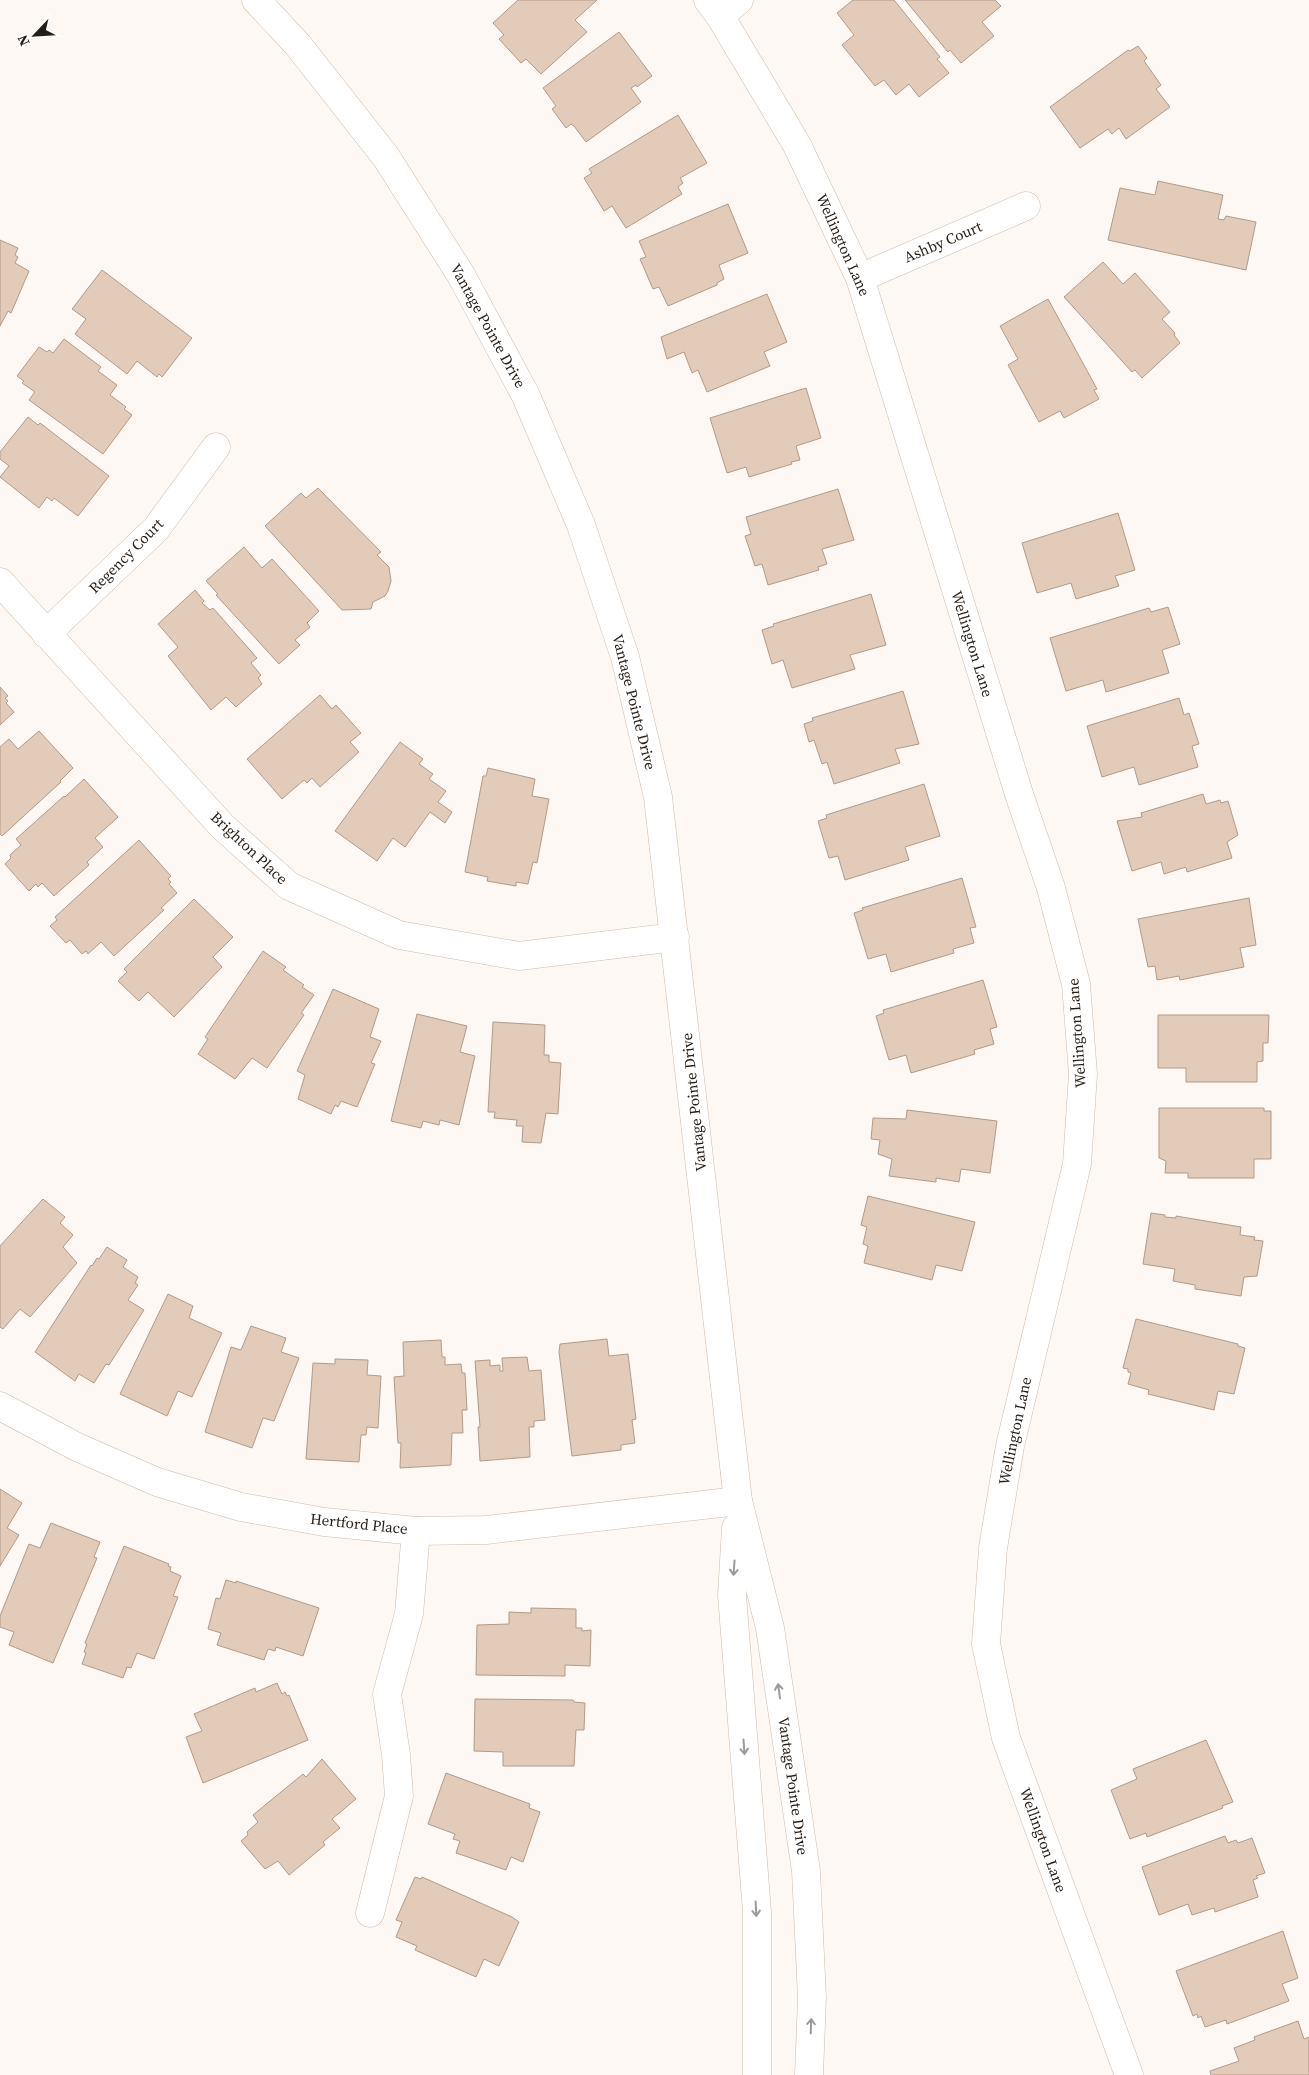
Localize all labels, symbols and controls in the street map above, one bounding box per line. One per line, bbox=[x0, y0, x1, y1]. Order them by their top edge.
north arrow bbox=[10, 10, 60, 60]
text: N bbox=[12, 32, 34, 49]
street label: Wellington Lane bbox=[811, 190, 876, 300]
street label: Ashby Court bbox=[901, 216, 985, 267]
street label: Vantage Pointe Drive bbox=[446, 260, 531, 392]
street label: Regency Court bbox=[84, 514, 168, 598]
street label: Wellington Lane bbox=[946, 588, 999, 700]
street label: Vantage Pointe Drive bbox=[607, 632, 662, 772]
street label: Brighton Place bbox=[206, 806, 293, 889]
street label: Wellington Lane bbox=[1062, 977, 1091, 1089]
street label: Vantage Pointe Drive bbox=[676, 1031, 711, 1172]
street label: Wellington Lane bbox=[993, 1375, 1036, 1487]
street label: Hertford Place bbox=[309, 1508, 409, 1539]
one-way arrow bbox=[729, 1559, 739, 1575]
one-way arrow bbox=[774, 1683, 784, 1699]
street label: Vantage Pointe Drive bbox=[773, 1716, 814, 1857]
one-way arrow bbox=[739, 1739, 749, 1755]
street label: Wellington Lane bbox=[1015, 1785, 1072, 1895]
one-way arrow bbox=[752, 1901, 761, 1917]
one-way arrow bbox=[806, 2019, 816, 2035]

